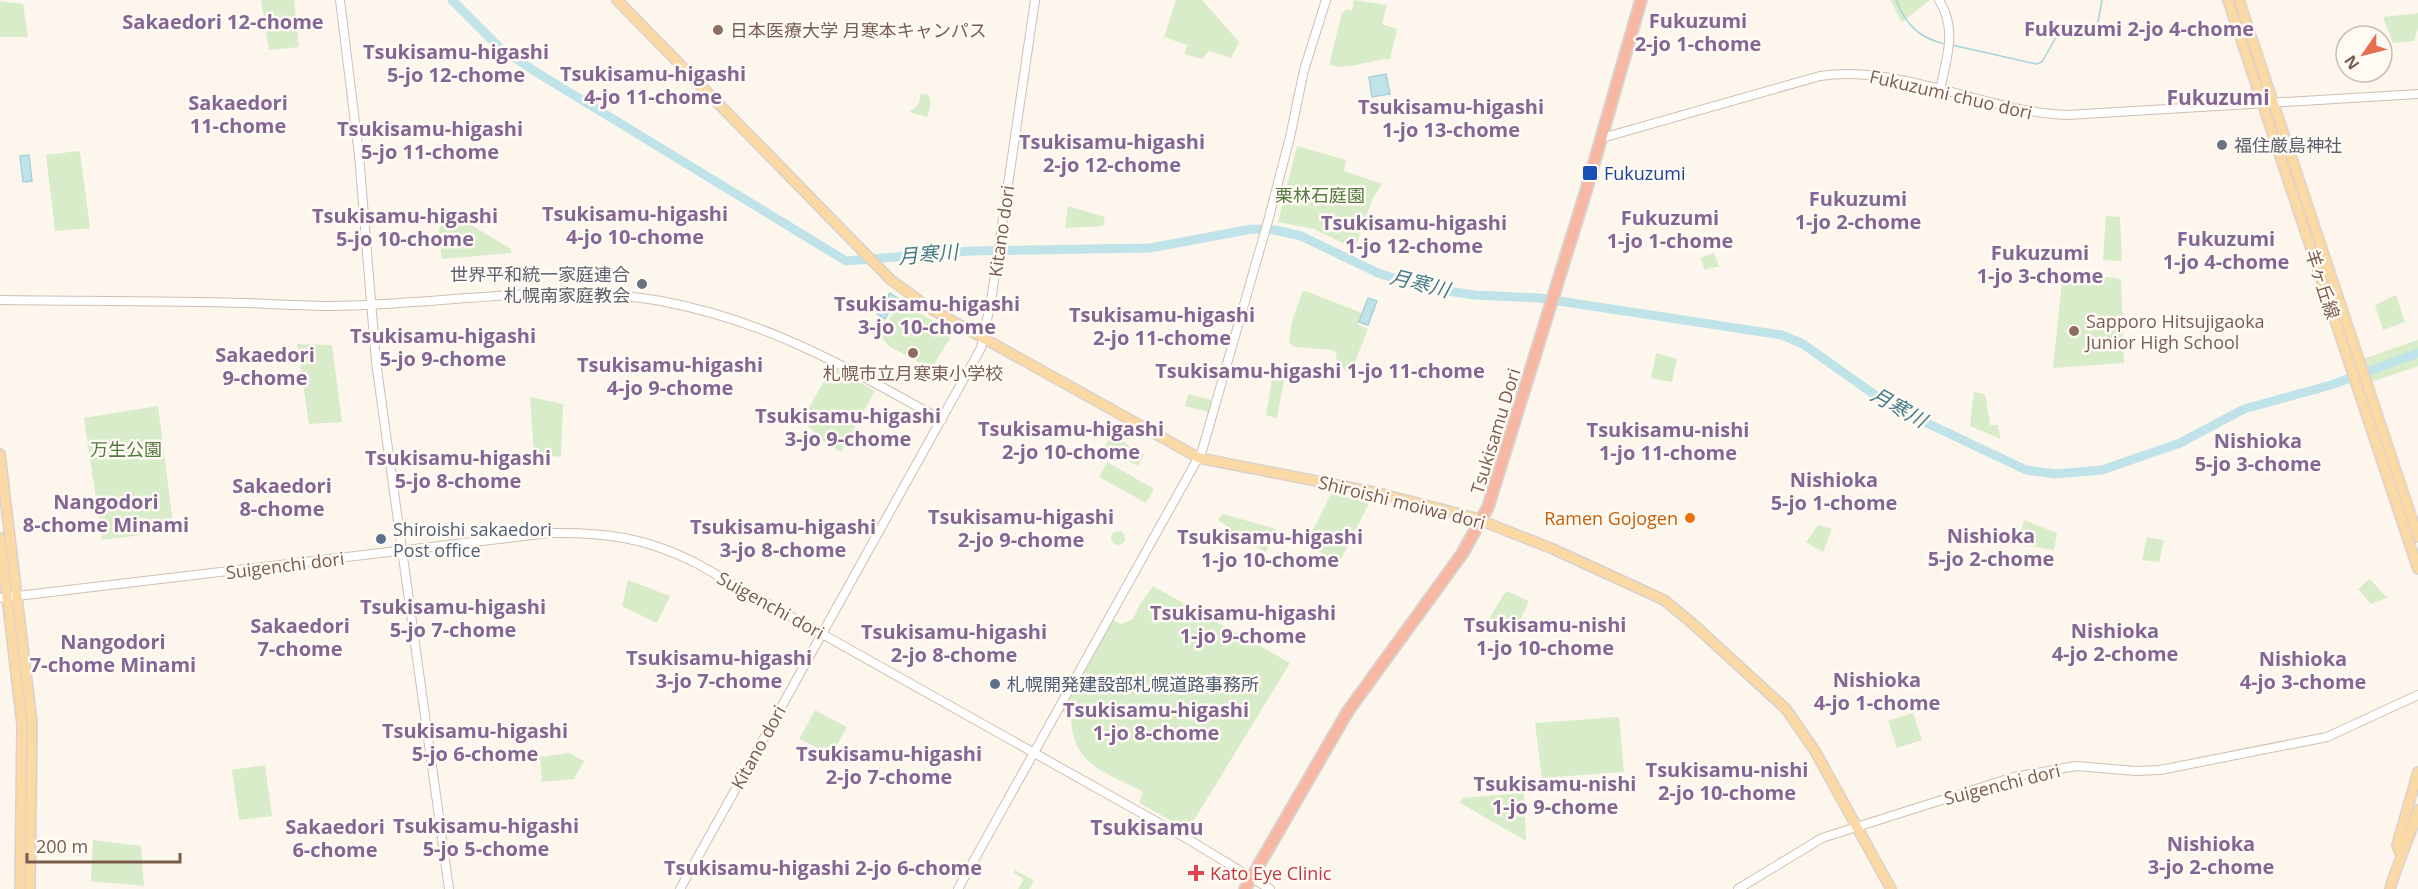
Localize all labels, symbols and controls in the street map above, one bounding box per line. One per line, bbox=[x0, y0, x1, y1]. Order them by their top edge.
district label: Fukuzumi 2-jo 1-chome bbox=[1635, 7, 1761, 57]
district label: Sakaedori 12-chome bbox=[122, 8, 324, 35]
district label: Fukuzumi 2-jo 4-chome bbox=[2024, 15, 2254, 42]
place label: 日本医療大学 月寒本キャンパス bbox=[730, 18, 987, 42]
marker: 日本医療大学 月寒本キャンパス bbox=[711, 23, 725, 37]
north arrow bbox=[2334, 24, 2394, 84]
district label: Tsukisamu-higashi 5-jo 12-chome bbox=[363, 38, 549, 88]
text: N bbox=[2339, 51, 2364, 74]
district label: Tsukisamu-higashi 4-jo 11-chome bbox=[560, 60, 746, 110]
street label: Fukuzumi chuo dori bbox=[1867, 64, 2035, 124]
district label: Fukuzumi bbox=[2166, 83, 2270, 111]
district label: Sakaedori 11-chome bbox=[188, 89, 288, 139]
district label: Tsukisamu-higashi 1-jo 13-chome bbox=[1358, 93, 1544, 143]
district label: Tsukisamu-higashi 5-jo 11-chome bbox=[337, 115, 523, 165]
district label: Tsukisamu-higashi 2-jo 12-chome bbox=[1019, 128, 1205, 178]
place label: 福住厳島神社 bbox=[2234, 133, 2342, 157]
marker: 福住厳島神社 bbox=[2215, 138, 2229, 152]
place label: Fukuzumi bbox=[1604, 161, 1686, 185]
marker: Fukuzumi bbox=[1581, 164, 1599, 182]
park label: 栗林石庭園 bbox=[1275, 183, 1365, 207]
street label: Kitano dori bbox=[983, 184, 1019, 278]
district label: Fukuzumi 1-jo 2-chome bbox=[1795, 185, 1921, 235]
district label: Tsukisamu-higashi 4-jo 10-chome bbox=[542, 200, 728, 250]
district label: Tsukisamu-higashi 5-jo 10-chome bbox=[312, 202, 498, 252]
district label: Fukuzumi 1-jo 1-chome bbox=[1607, 204, 1733, 254]
district label: Tsukisamu-higashi 1-jo 12-chome bbox=[1321, 209, 1507, 259]
district label: Fukuzumi 1-jo 4-chome bbox=[2163, 225, 2289, 275]
water label: 月寒川 bbox=[897, 238, 961, 270]
district label: Fukuzumi 1-jo 3-chome bbox=[1977, 239, 2103, 289]
street label: 羊ヶ丘線 bbox=[2300, 246, 2346, 322]
place label: 世界平和統一家庭連合 札幌南家庭教会 bbox=[450, 262, 630, 307]
water label: 月寒川 bbox=[1388, 263, 1454, 304]
marker: 世界平和統一家庭連合 札幌南家庭教会 bbox=[635, 277, 649, 291]
district label: Tsukisamu-higashi 3-jo 10-chome bbox=[834, 290, 1020, 340]
district label: Tsukisamu-higashi 2-jo 11-chome bbox=[1069, 301, 1255, 351]
place label: Sapporo Hitsujigaoka Junior High School bbox=[2084, 309, 2265, 354]
district label: Tsukisamu-higashi 5-jo 9-chome bbox=[350, 322, 536, 372]
marker: Sapporo Hitsujigaoka Junior High School bbox=[2067, 324, 2081, 338]
district label: Sakaedori 9-chome bbox=[215, 341, 315, 391]
marker: 札幌市立月寒東小学校 bbox=[906, 346, 920, 360]
district label: Tsukisamu-higashi 4-jo 9-chome bbox=[577, 351, 763, 401]
district label: Tsukisamu-higashi 1-jo 11-chome bbox=[1155, 357, 1485, 384]
place label: 札幌市立月寒東小学校 bbox=[823, 361, 1003, 385]
street label: Tsukisamu Dori bbox=[1464, 365, 1526, 497]
water label: 月寒川 bbox=[1866, 381, 1934, 434]
district label: Tsukisamu-higashi 3-jo 9-chome bbox=[755, 402, 941, 452]
district label: Tsukisamu-higashi 2-jo 10-chome bbox=[978, 415, 1164, 465]
district label: Tsukisamu-nishi 1-jo 11-chome bbox=[1587, 416, 1749, 466]
district label: Nishioka 5-jo 3-chome bbox=[2195, 427, 2321, 477]
park label: 万生公園 bbox=[90, 437, 162, 461]
district label: Tsukisamu-higashi 5-jo 8-chome bbox=[365, 444, 551, 494]
district label: Nishioka 5-jo 1-chome bbox=[1771, 466, 1897, 516]
street label: Shiroishi moiwa dori bbox=[1316, 470, 1488, 534]
district label: Sakaedori 8-chome bbox=[232, 472, 332, 522]
district label: Nangodori 8-chome Minami bbox=[23, 488, 189, 538]
district label: Tsukisamu-higashi 2-jo 9-chome bbox=[928, 503, 1114, 553]
place label: Ramen Gojogen bbox=[1544, 506, 1678, 530]
marker: Ramen Gojogen bbox=[1683, 511, 1697, 525]
district label: Tsukisamu-higashi 3-jo 8-chome bbox=[690, 513, 876, 563]
place label: Shiroishi sakaedori Post office bbox=[393, 517, 552, 562]
district label: Nishioka 5-jo 2-chome bbox=[1928, 522, 2054, 572]
district label: Tsukisamu-higashi 1-jo 10-chome bbox=[1177, 523, 1363, 573]
marker: Shiroishi sakaedori Post office bbox=[374, 532, 388, 546]
street label: Suigenchi dori bbox=[224, 546, 346, 584]
street label: Suigenchi dori bbox=[713, 566, 829, 644]
district label: Tsukisamu-higashi 5-jo 7-chome bbox=[360, 593, 546, 643]
district label: Tsukisamu-higashi 1-jo 9-chome bbox=[1150, 599, 1336, 649]
district label: Tsukisamu-nishi 1-jo 10-chome bbox=[1464, 611, 1626, 661]
district label: Sakaedori 7-chome bbox=[250, 612, 350, 662]
district label: Nishioka 4-jo 2-chome bbox=[2052, 617, 2178, 667]
district label: Tsukisamu-higashi 2-jo 8-chome bbox=[861, 618, 1047, 668]
district label: Nangodori 7-chome Minami bbox=[30, 628, 196, 678]
district label: Tsukisamu-higashi 3-jo 7-chome bbox=[626, 644, 812, 694]
district label: Nishioka 4-jo 3-chome bbox=[2240, 645, 2366, 695]
district label: Nishioka 4-jo 1-chome bbox=[1814, 666, 1940, 716]
place label: 札幌開発建設部札幌道路事務所 bbox=[1007, 672, 1259, 696]
marker: 札幌開発建設部札幌道路事務所 bbox=[988, 677, 1002, 691]
district label: Tsukisamu-higashi 1-jo 8-chome bbox=[1063, 696, 1249, 746]
street label: Kitano dori bbox=[725, 701, 791, 793]
district label: Tsukisamu-higashi 5-jo 6-chome bbox=[382, 717, 568, 767]
district label: Tsukisamu-higashi 2-jo 7-chome bbox=[796, 740, 982, 790]
district label: Tsukisamu-nishi 2-jo 10-chome bbox=[1646, 756, 1808, 806]
street label: Suigenchi dori bbox=[1941, 758, 2063, 810]
district label: Tsukisamu-nishi 1-jo 9-chome bbox=[1474, 770, 1636, 820]
district label: Tsukisamu-higashi 5-jo 5-chome bbox=[393, 812, 579, 862]
district label: Sakaedori 6-chome bbox=[285, 813, 385, 863]
district label: Tsukisamu bbox=[1090, 813, 1204, 841]
scale bar bbox=[27, 826, 180, 864]
district label: Nishioka 3-jo 2-chome bbox=[2148, 830, 2274, 880]
text: 200 m bbox=[36, 834, 88, 858]
district label: Tsukisamu-higashi 2-jo 6-chome bbox=[664, 854, 982, 881]
place label: Kato Eye Clinic bbox=[1210, 861, 1332, 885]
marker: Kato Eye Clinic bbox=[1187, 864, 1205, 882]

